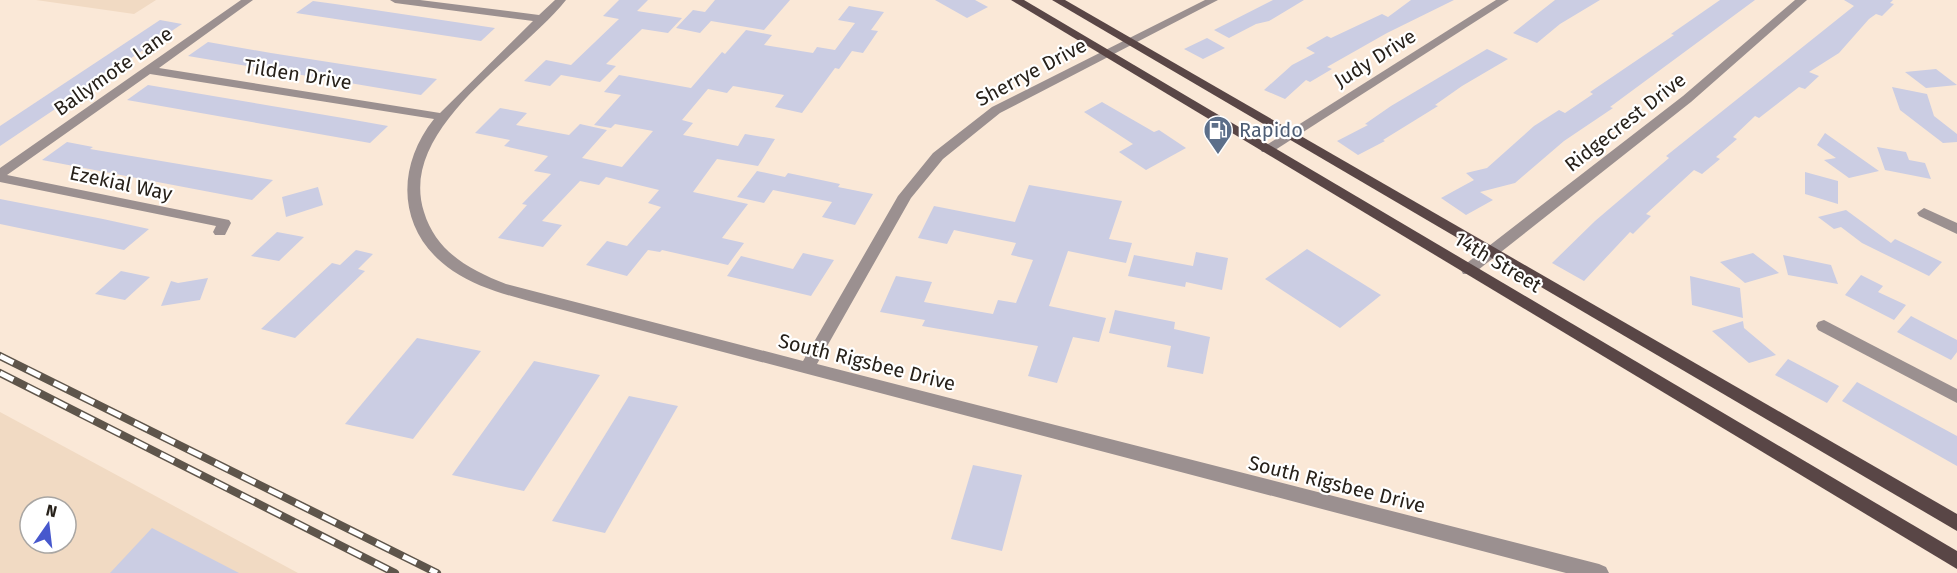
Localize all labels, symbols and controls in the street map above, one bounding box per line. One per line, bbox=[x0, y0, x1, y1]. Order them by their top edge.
street label: Ballymote Lane bbox=[49, 21, 177, 121]
street label: Judy Drive bbox=[1330, 24, 1420, 92]
street label: Sherrye Drive bbox=[972, 33, 1090, 111]
street label: Tilden Drive bbox=[243, 54, 353, 94]
street label: Ridgecrest Drive bbox=[1560, 67, 1690, 177]
fuel station icon: Rapido bbox=[1202, 114, 1234, 156]
place label: Rapido bbox=[1239, 118, 1303, 142]
street label: Ezekial Way bbox=[68, 160, 175, 206]
street label: 14th Street bbox=[1450, 227, 1547, 298]
street label: South Rigsbee Drive bbox=[776, 328, 958, 396]
street label: South Rigsbee Drive bbox=[1246, 450, 1428, 518]
north arrow bbox=[18, 495, 78, 555]
text: N bbox=[44, 500, 59, 521]

